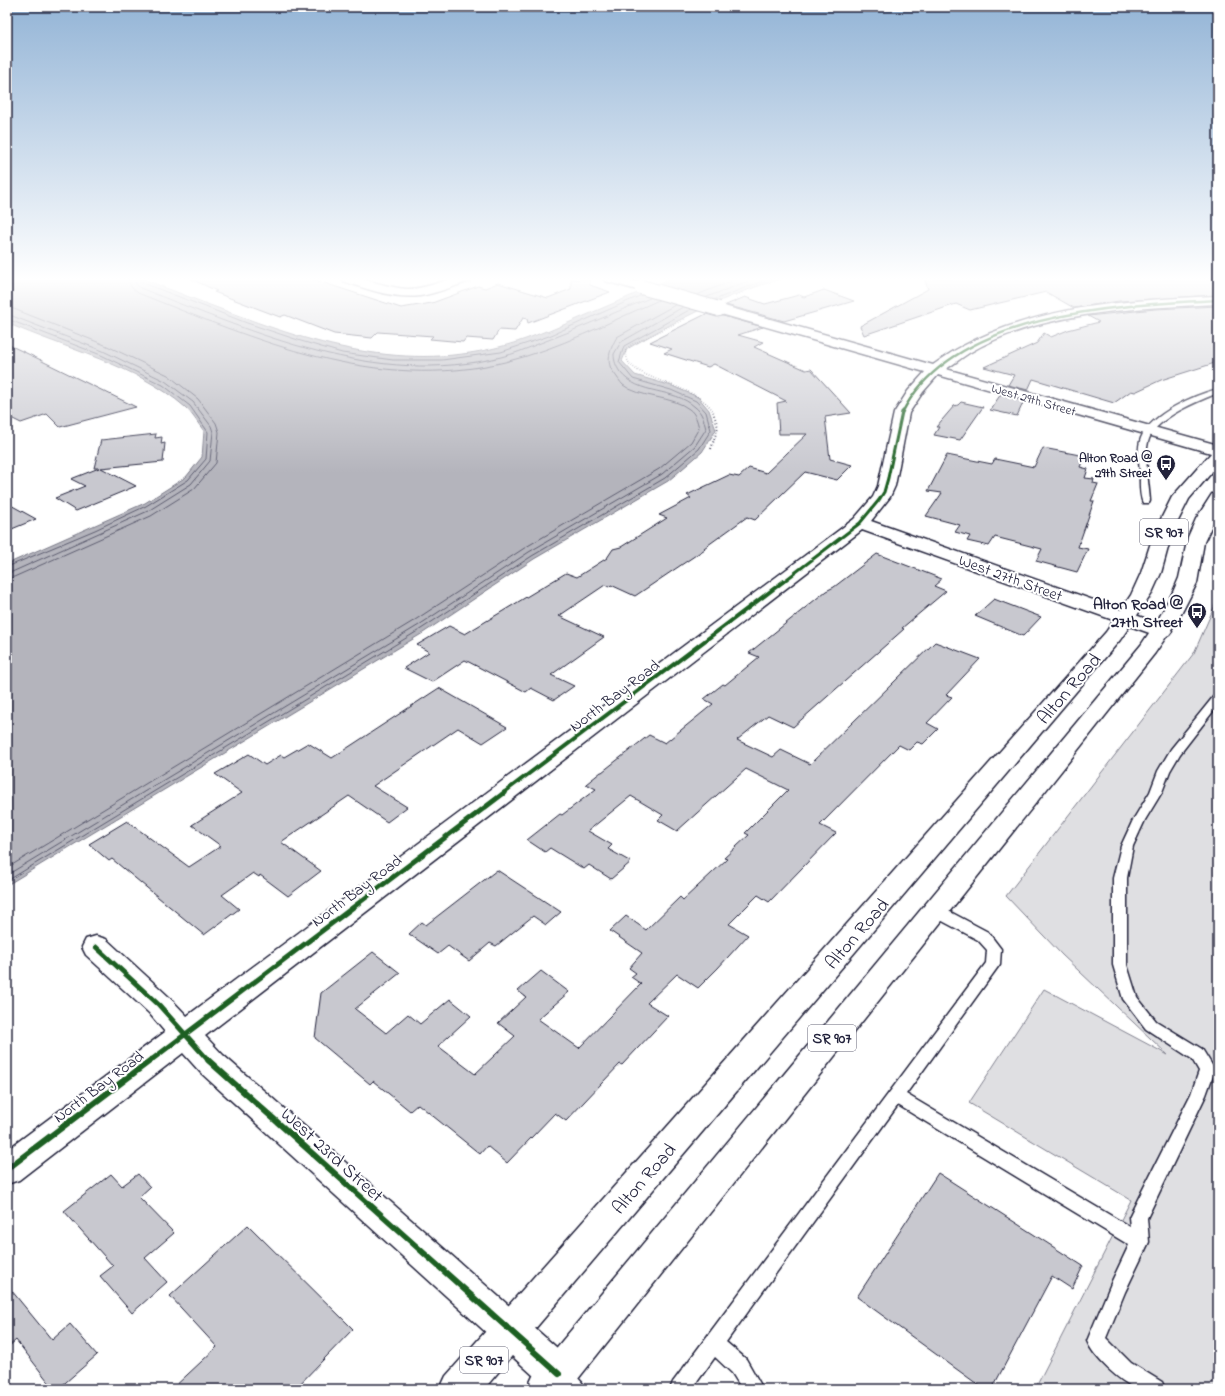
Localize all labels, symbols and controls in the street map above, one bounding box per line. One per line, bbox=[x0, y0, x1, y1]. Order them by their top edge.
street label: West 29th Street bbox=[989, 379, 1079, 422]
place label: Alton Road @ 29th Street bbox=[1079, 449, 1153, 483]
bus stop icon: Alton Road @ 29th Street bbox=[1155, 453, 1177, 481]
road number: SR 907 bbox=[1140, 519, 1188, 545]
street label: West 27th Street bbox=[955, 549, 1066, 609]
place label: Alton Road @ 27th Street bbox=[1093, 593, 1184, 635]
bus stop icon: Alton Road @ 27th Street bbox=[1186, 601, 1208, 629]
street label: Alton Road bbox=[1031, 648, 1109, 731]
street label: North Bay Road bbox=[565, 654, 666, 739]
street label: North Bay Road bbox=[307, 849, 408, 934]
street label: Alton Road bbox=[819, 893, 897, 976]
road number: SR 907 bbox=[808, 1025, 856, 1051]
street label: North Bay Road bbox=[49, 1045, 150, 1130]
street label: West 23rd Street bbox=[274, 1102, 389, 1210]
street label: Alton Road bbox=[606, 1138, 684, 1221]
road number: SR 907 bbox=[460, 1347, 508, 1373]

